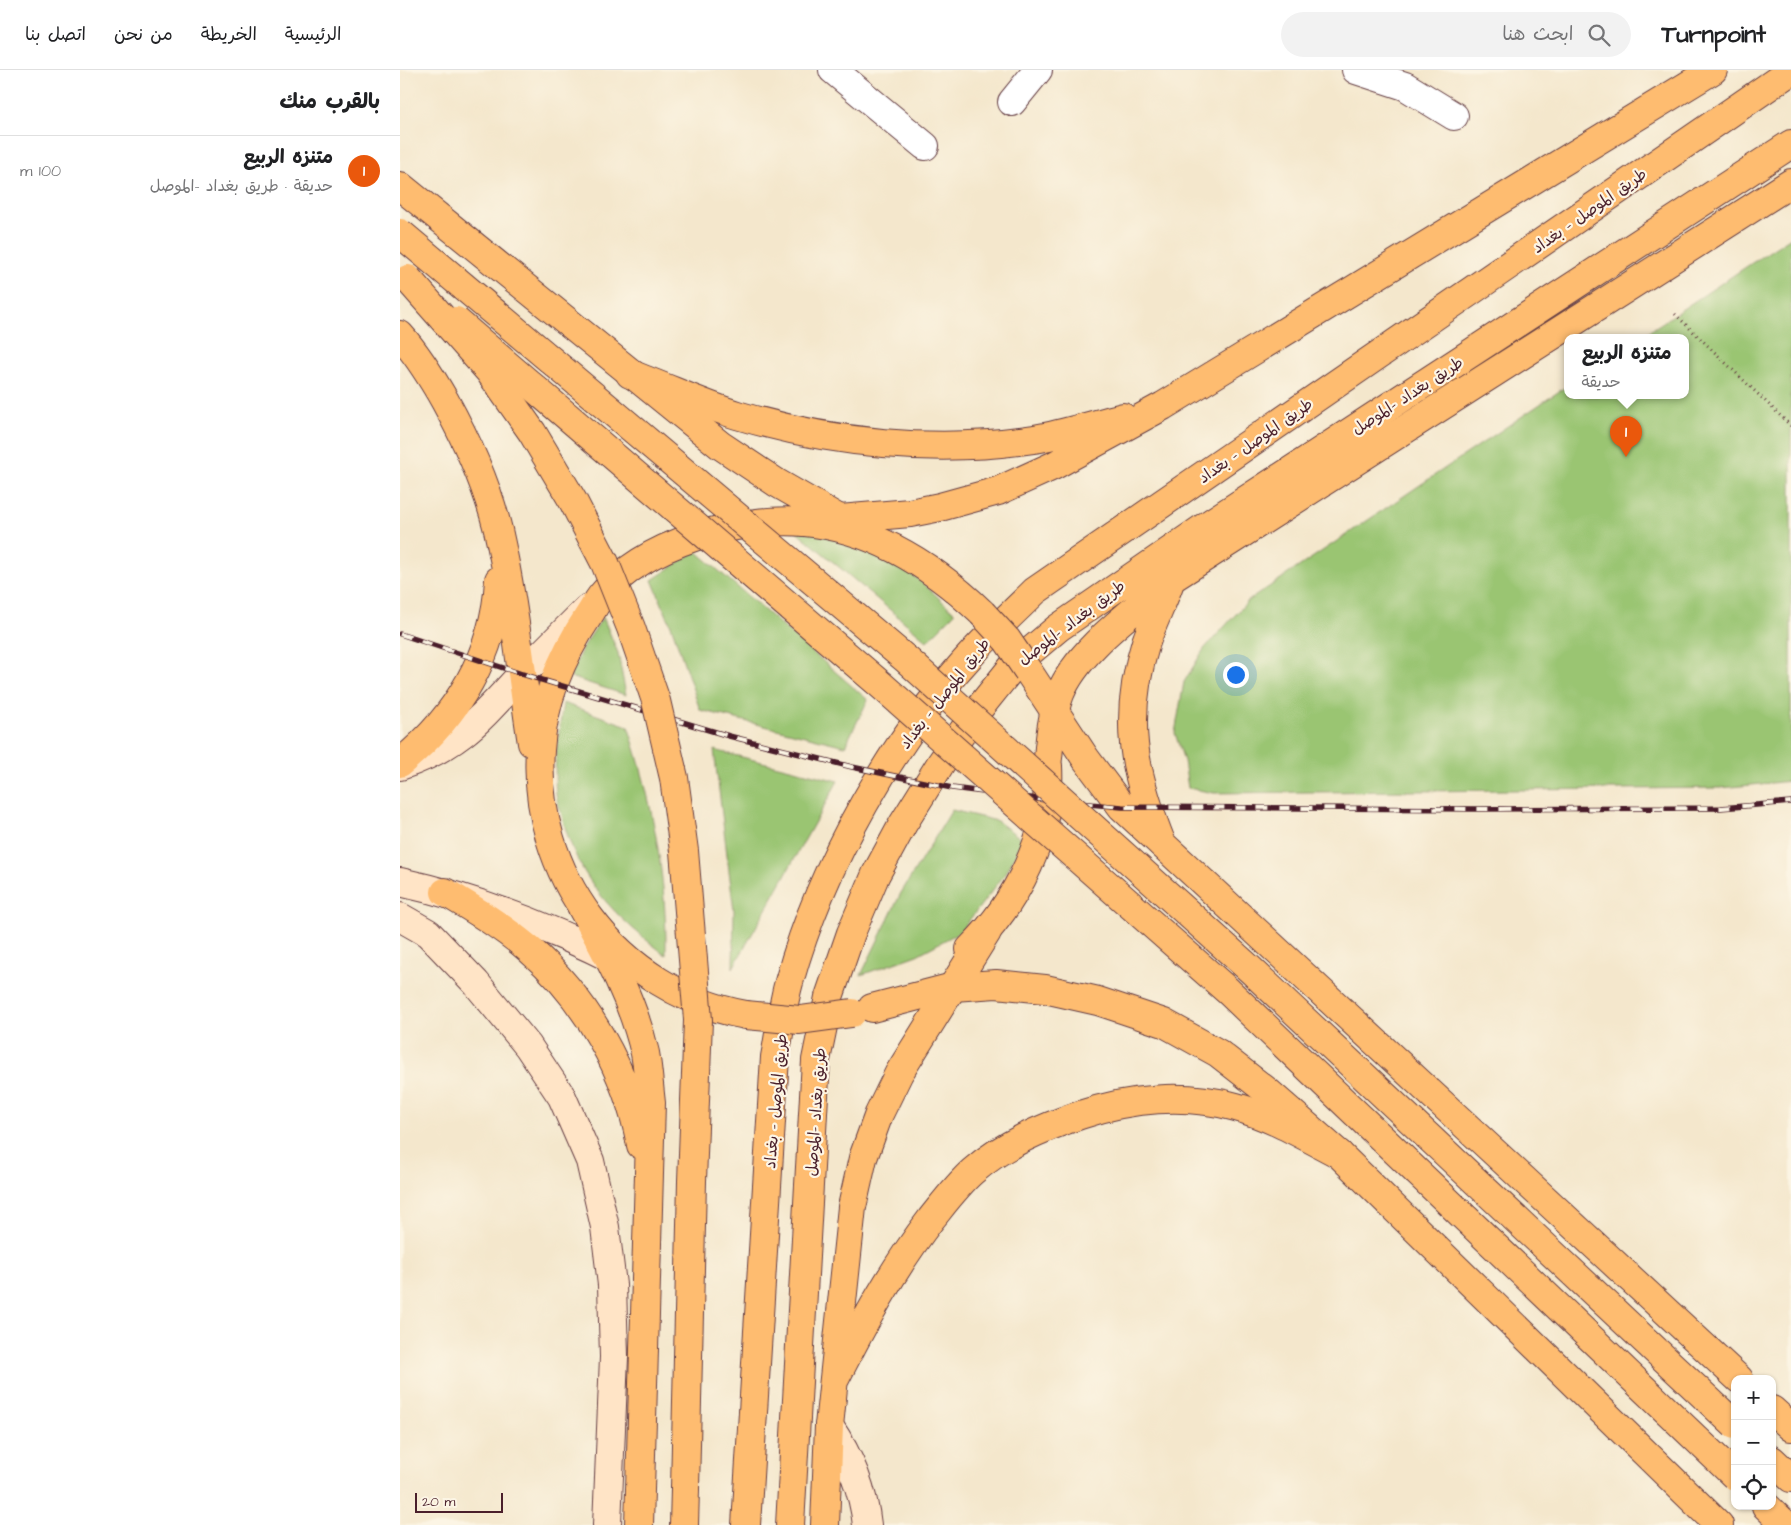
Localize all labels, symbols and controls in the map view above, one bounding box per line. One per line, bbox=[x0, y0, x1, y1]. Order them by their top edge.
search box bbox=[1281, 12, 1631, 57]
text: Turnpoint bbox=[1661, 18, 1766, 52]
text: ابحث هنا bbox=[1502, 21, 1573, 48]
icon: search bbox=[1585, 21, 1613, 49]
text: اتصل بنا bbox=[25, 22, 86, 47]
text: من نحن bbox=[114, 22, 173, 47]
text: الخريطة bbox=[201, 22, 257, 47]
text: الرئيسية bbox=[285, 22, 341, 47]
text: بالقرب منك bbox=[279, 87, 380, 116]
text: متنزه الربيع bbox=[243, 144, 333, 171]
text: 100 m bbox=[20, 160, 61, 182]
text: 1 bbox=[363, 160, 365, 182]
street label: طريق الموصل - بغداد bbox=[1528, 163, 1651, 259]
text: حديقة · طريق بغداد -الموصل bbox=[150, 175, 333, 197]
popup bbox=[1564, 334, 1689, 399]
text: متنزه الربيع bbox=[1581, 340, 1672, 367]
street label: طريق بغداد -الموصل bbox=[1347, 351, 1468, 440]
text: حديقة bbox=[1581, 371, 1621, 393]
street label: طريق الموصل - بغداد bbox=[1194, 393, 1317, 489]
pin: 1 bbox=[1610, 416, 1642, 457]
street label: طريق بغداد -الموصل bbox=[1013, 575, 1130, 670]
street label: طريق الموصل - بغداد bbox=[894, 633, 995, 754]
your location bbox=[1223, 662, 1249, 688]
street label: طريق الموصل - بغداد bbox=[759, 1033, 793, 1170]
street label: طريق بغداد -الموصل bbox=[801, 1047, 831, 1177]
map controls bbox=[1731, 1375, 1776, 1510]
button: + bbox=[1731, 1375, 1776, 1420]
button: − bbox=[1731, 1420, 1776, 1465]
button: locate bbox=[1731, 1465, 1776, 1510]
scale bar bbox=[415, 1490, 502, 1513]
text: 20 m bbox=[422, 1492, 455, 1512]

